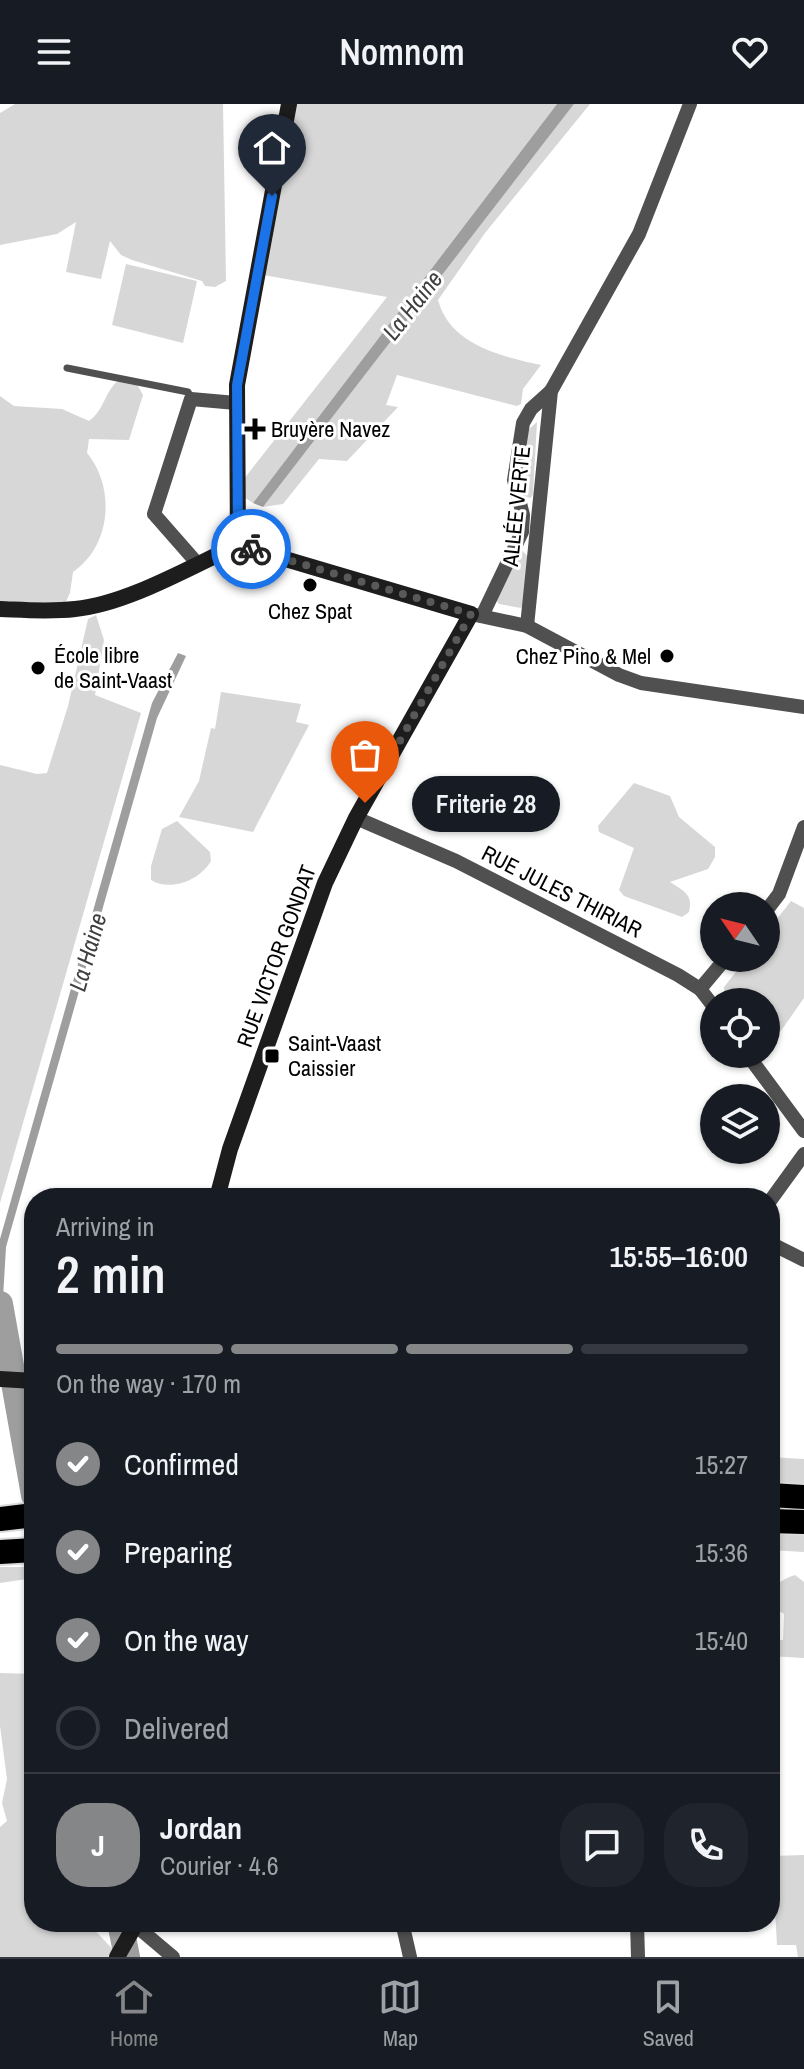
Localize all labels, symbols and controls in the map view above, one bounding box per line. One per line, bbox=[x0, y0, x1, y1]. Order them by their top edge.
text: Nomnom bbox=[339, 28, 465, 76]
icon: menu bbox=[32, 30, 76, 74]
icon: heart bbox=[728, 30, 772, 74]
pin bbox=[238, 114, 306, 196]
icon: home bbox=[250, 126, 294, 170]
water label: La Haine bbox=[375, 264, 449, 346]
place label: Bruyère Navez bbox=[271, 414, 390, 444]
marker: Bruyère Navez bbox=[246, 420, 264, 438]
street label: ALLÉE VERTE bbox=[495, 444, 537, 569]
courier bbox=[211, 509, 291, 589]
icon: bike bbox=[229, 527, 273, 571]
marker: Chez Spat bbox=[301, 576, 319, 594]
place label: Chez Spat bbox=[268, 596, 352, 626]
place label: École libre de Saint-Vaast bbox=[54, 640, 172, 695]
place label: Chez Pino & Mel bbox=[516, 641, 651, 671]
marker: Chez Pino & Mel bbox=[658, 647, 676, 665]
marker: École libre de Saint-Vaast bbox=[29, 659, 47, 677]
pin bbox=[331, 721, 399, 803]
icon: bag bbox=[343, 733, 387, 777]
callout: Friterie 28 bbox=[413, 775, 561, 831]
text: Friterie 28 bbox=[436, 786, 536, 821]
street label: RUE JULES THIRIAR bbox=[477, 838, 647, 944]
street label: RUE VICTOR GONDAT bbox=[229, 861, 323, 1051]
north arrow bbox=[700, 892, 780, 972]
map controls bbox=[700, 892, 780, 1164]
water label: La Haine bbox=[61, 909, 113, 995]
button: locate bbox=[700, 988, 780, 1068]
place label: Saint-Vaast Caissier bbox=[288, 1028, 381, 1083]
marker: Saint-Vaast Caissier bbox=[263, 1047, 281, 1065]
button: layers bbox=[700, 1084, 780, 1164]
text: Arriving in bbox=[56, 1209, 154, 1244]
text: 15:55–16:00 bbox=[609, 1236, 748, 1276]
text: 2 min bbox=[56, 1239, 166, 1309]
text: On the way · 170 m bbox=[56, 1366, 241, 1401]
icon: check bbox=[56, 1442, 100, 1486]
text: Confirmed bbox=[124, 1444, 239, 1484]
text: 15:27 bbox=[695, 1447, 748, 1482]
icon: check bbox=[56, 1530, 100, 1574]
text: Preparing bbox=[124, 1532, 232, 1572]
text: 15:36 bbox=[695, 1535, 748, 1570]
icon: check bbox=[56, 1618, 100, 1662]
text: On the way bbox=[124, 1620, 248, 1660]
text: 15:40 bbox=[695, 1623, 748, 1658]
text: Delivered bbox=[124, 1708, 229, 1748]
button: chat bbox=[560, 1803, 644, 1887]
button: phone bbox=[664, 1803, 748, 1887]
text: Jordan bbox=[160, 1808, 242, 1848]
text: J bbox=[91, 1825, 105, 1865]
text: Courier · 4.6 bbox=[160, 1848, 279, 1883]
tab: Home bbox=[110, 1975, 158, 2053]
tab: Map bbox=[378, 1975, 422, 2053]
tab: Saved bbox=[643, 1975, 694, 2053]

